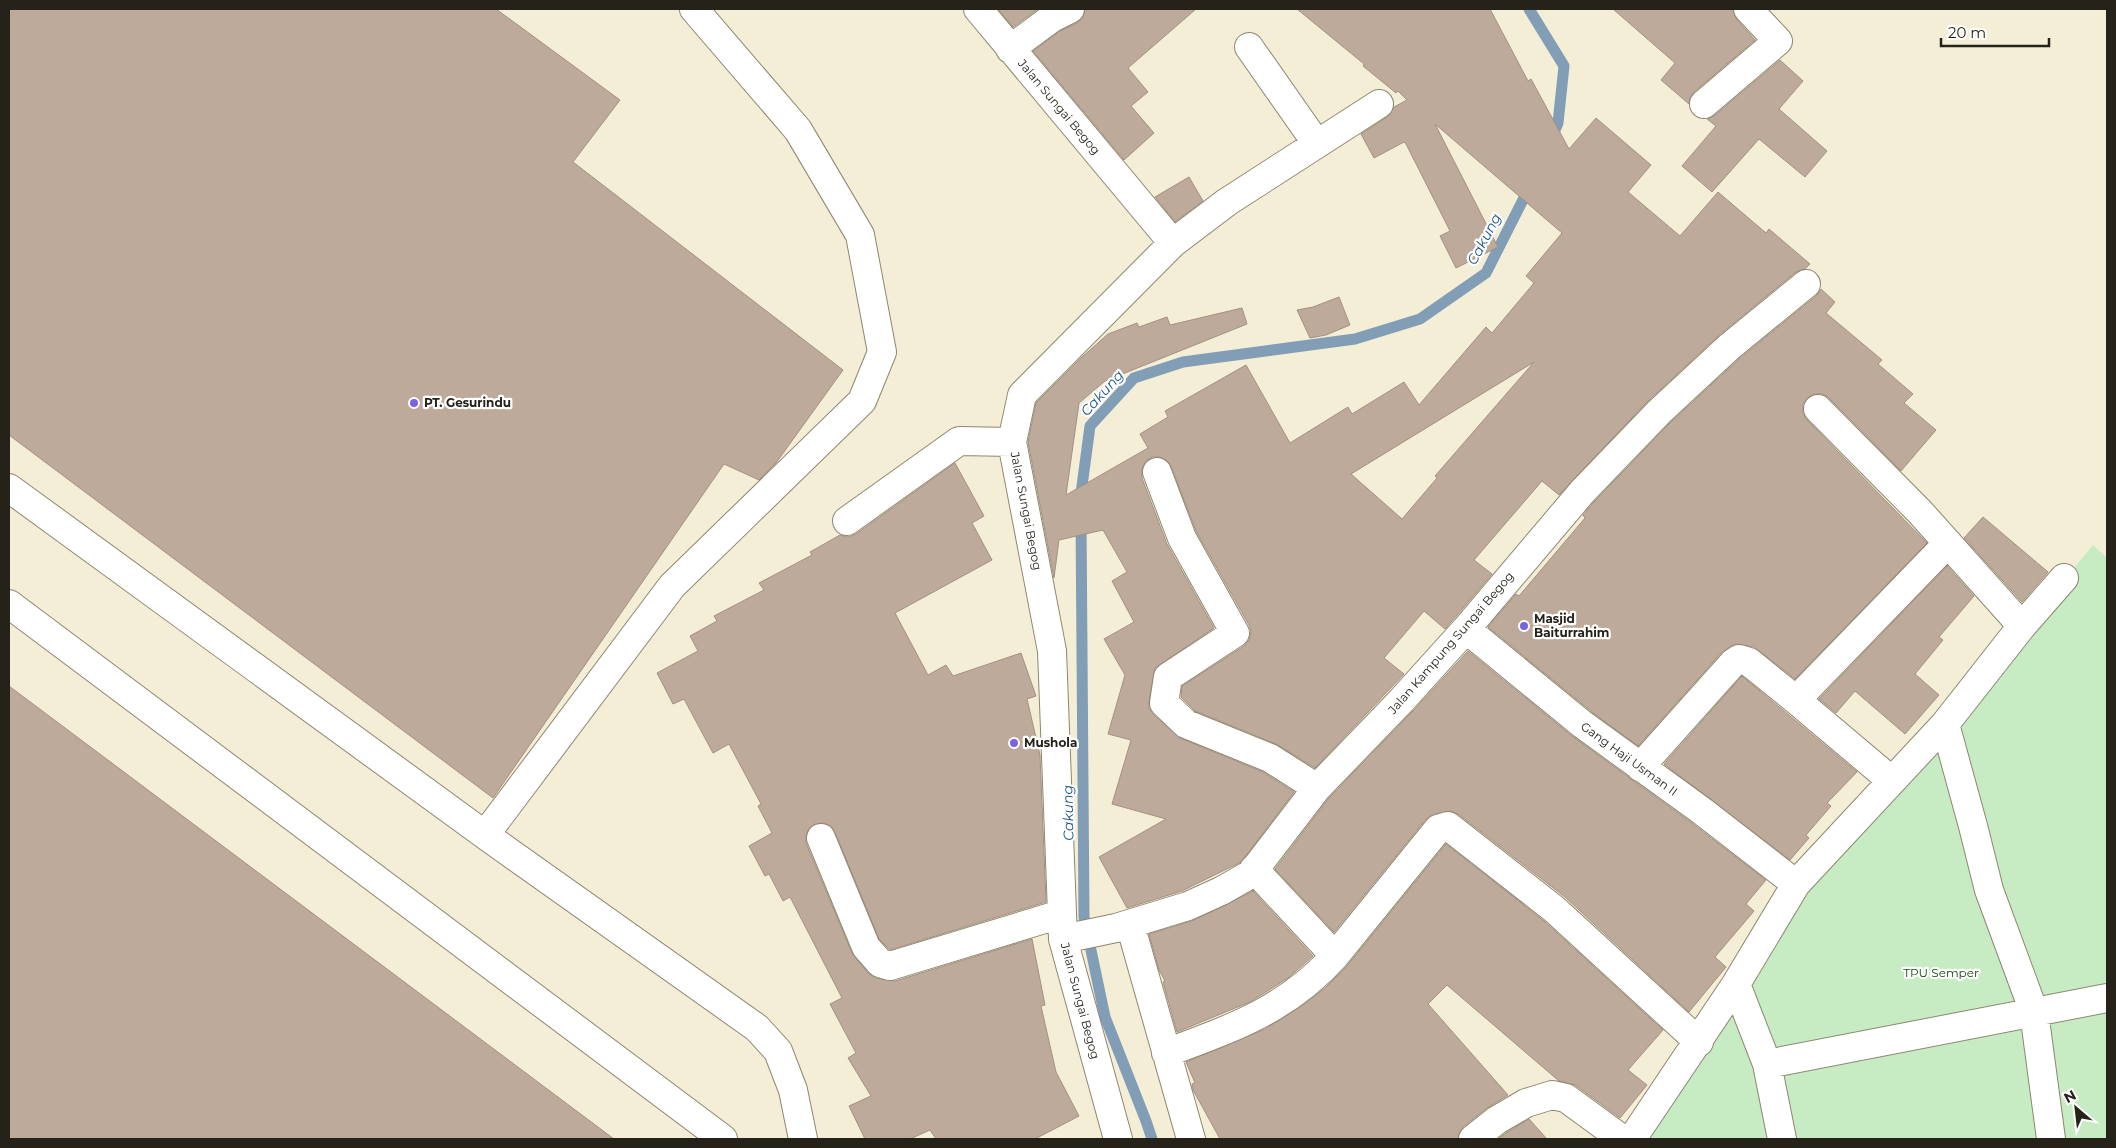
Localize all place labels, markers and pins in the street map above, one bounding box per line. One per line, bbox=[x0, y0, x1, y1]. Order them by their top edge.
place label: PT. Gesurindu bbox=[424, 395, 511, 410]
marker: PT. Gesurindu bbox=[408, 397, 420, 409]
place label: Masjid Baiturrahim bbox=[1534, 611, 1609, 640]
marker: Masjid Baiturrahim bbox=[1518, 620, 1530, 632]
place label: Mushola bbox=[1024, 735, 1077, 750]
marker: Mushola bbox=[1008, 737, 1020, 749]

